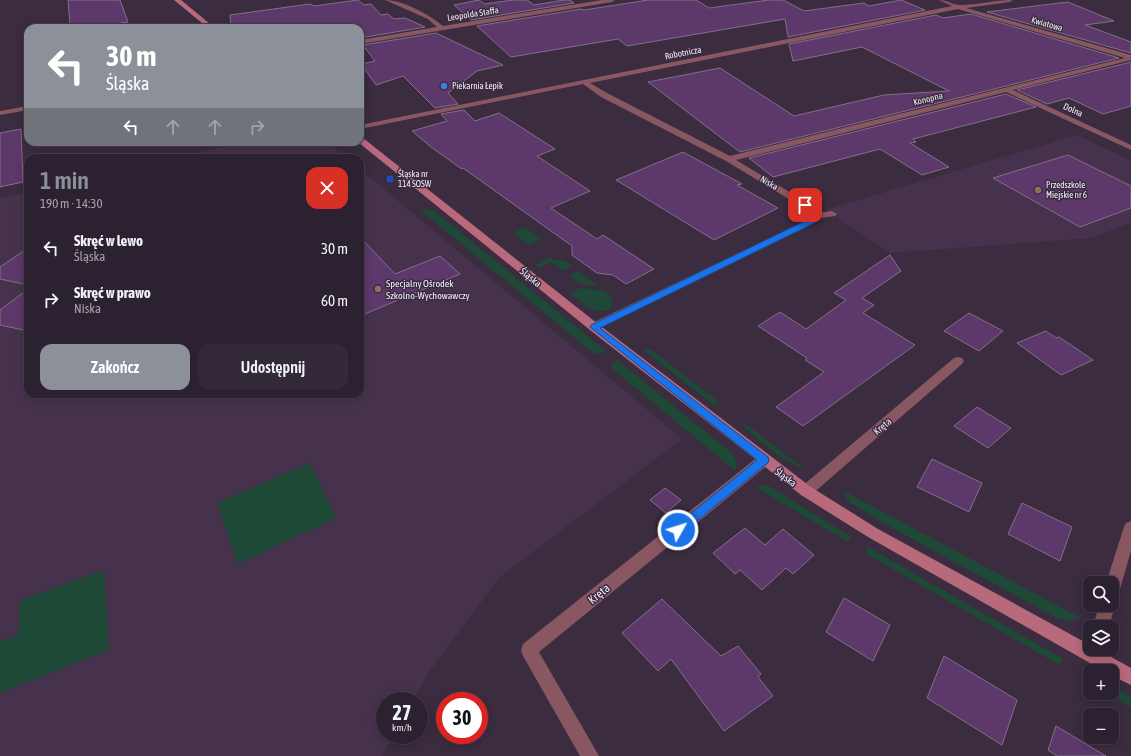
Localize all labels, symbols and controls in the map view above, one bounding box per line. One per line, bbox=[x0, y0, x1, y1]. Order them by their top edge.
street label: Leopolda Staffa bbox=[447, 5, 499, 23]
street label: Kwiatowa bbox=[1030, 15, 1064, 33]
icon: left bbox=[40, 40, 92, 92]
text: 30 m bbox=[106, 40, 156, 72]
street label: Robotnicza bbox=[664, 45, 702, 61]
text: Śląska bbox=[106, 73, 149, 94]
marker: Piekarnia Łepik bbox=[439, 81, 449, 91]
place label: Piekarnia Łepik bbox=[452, 81, 503, 91]
street label: Konopna bbox=[912, 91, 944, 107]
street label: Dolna bbox=[1062, 101, 1084, 119]
icon: left bbox=[120, 116, 142, 138]
icon: ahead bbox=[162, 116, 184, 138]
icon: ahead bbox=[204, 116, 226, 138]
icon: right bbox=[246, 116, 268, 138]
text: 1 min bbox=[40, 167, 89, 194]
button: close bbox=[306, 167, 348, 209]
place label: Śląska nr 114 SOSW bbox=[398, 168, 432, 189]
marker: Śląska nr 114 SOSW bbox=[385, 174, 395, 184]
street label: Niska bbox=[758, 174, 780, 192]
place label: Przedszkole Miejskie nr 6 bbox=[1046, 180, 1087, 200]
marker: Przedszkole Miejskie nr 6 bbox=[1033, 185, 1043, 195]
pin bbox=[788, 188, 822, 222]
icon: arrive bbox=[794, 194, 816, 216]
text: 190 m · 14:30 bbox=[40, 196, 103, 211]
text: Skręć w lewo bbox=[74, 232, 143, 249]
icon: left bbox=[40, 237, 62, 259]
text: 30 m bbox=[321, 240, 348, 257]
text: Śląska bbox=[74, 249, 105, 264]
street label: Śląska bbox=[518, 266, 544, 289]
place label: Specjalny Ośrodek Szkolno-Wychowawczy bbox=[386, 278, 470, 301]
text: Skręć w prawo bbox=[74, 284, 151, 301]
marker: Specjalny Ośrodek Szkolno-Wychowawczy bbox=[373, 284, 383, 294]
icon: right bbox=[40, 289, 62, 311]
text: 60 m bbox=[321, 292, 348, 309]
text: Niska bbox=[74, 301, 101, 316]
button: Zakończ bbox=[40, 344, 190, 390]
button: Udostępnij bbox=[198, 344, 348, 390]
street label: Kręta bbox=[871, 415, 894, 437]
street label: Śląska bbox=[773, 466, 799, 489]
position arrow bbox=[657, 509, 699, 551]
map controls bbox=[1083, 576, 1119, 744]
button: search bbox=[1083, 576, 1119, 612]
street label: Kręta bbox=[585, 581, 613, 607]
button: layers bbox=[1083, 620, 1119, 656]
button: + bbox=[1083, 664, 1119, 700]
speed limit sign: 30 bbox=[436, 692, 488, 744]
text: 27 bbox=[393, 701, 411, 724]
button: − bbox=[1083, 708, 1119, 744]
text: km/h bbox=[392, 722, 412, 733]

